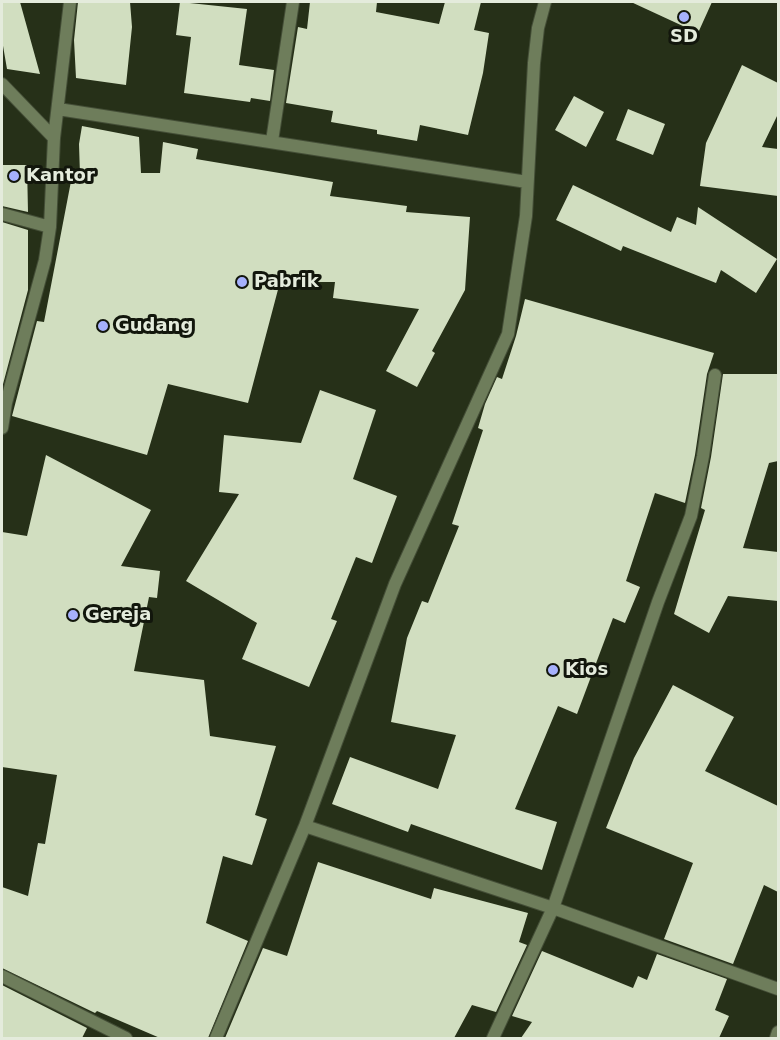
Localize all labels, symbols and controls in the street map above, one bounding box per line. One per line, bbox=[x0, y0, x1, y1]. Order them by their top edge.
marker: SD bbox=[677, 10, 691, 24]
place label: SD bbox=[670, 26, 698, 48]
place label: Kantor bbox=[26, 165, 95, 187]
marker: Kantor bbox=[7, 169, 21, 183]
place label: Pabrik bbox=[254, 271, 319, 293]
marker: Pabrik bbox=[235, 275, 249, 289]
place label: Gudang bbox=[115, 315, 193, 337]
marker: Gudang bbox=[96, 319, 110, 333]
place label: Gereja bbox=[85, 604, 151, 626]
marker: Gereja bbox=[66, 608, 80, 622]
place label: Kios bbox=[565, 659, 608, 681]
marker: Kios bbox=[546, 663, 560, 677]

